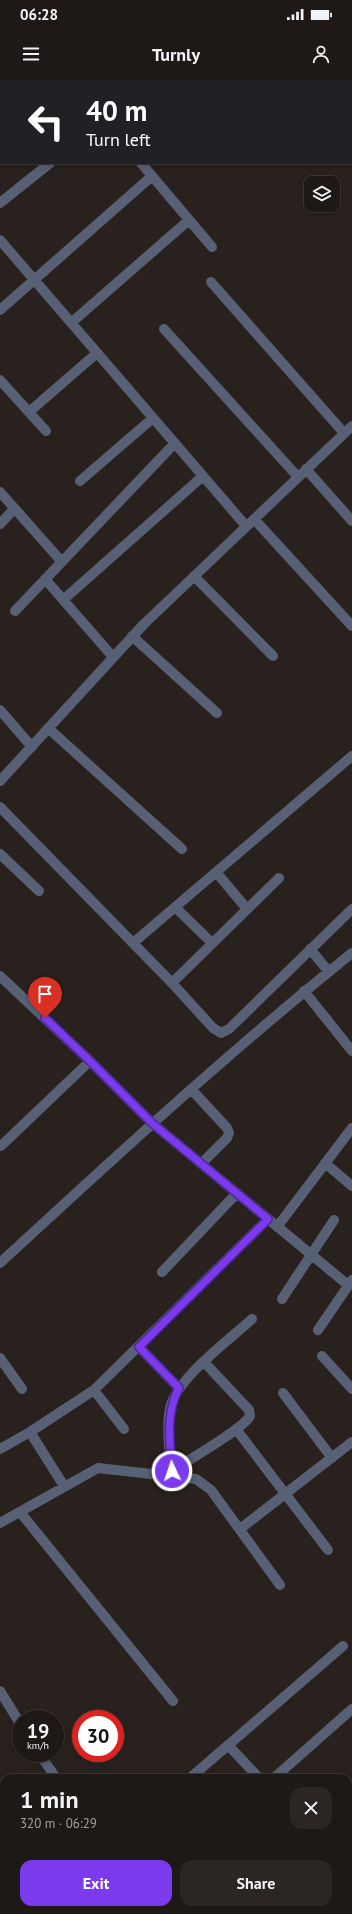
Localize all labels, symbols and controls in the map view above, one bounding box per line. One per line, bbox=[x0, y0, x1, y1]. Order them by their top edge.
text: 06:28 bbox=[20, 5, 58, 24]
icon: menu bbox=[20, 43, 42, 65]
text: Turnly bbox=[152, 43, 200, 66]
icon: person bbox=[310, 43, 332, 65]
text: 40 m bbox=[86, 92, 147, 129]
icon: left bbox=[20, 96, 72, 148]
text: Turn left bbox=[86, 128, 151, 151]
map controls bbox=[304, 176, 340, 212]
button: layers bbox=[304, 176, 340, 212]
pin bbox=[28, 977, 62, 1018]
icon: arrive bbox=[34, 983, 56, 1005]
position arrow bbox=[151, 1450, 193, 1492]
speed limit sign: 30 bbox=[72, 1710, 124, 1762]
text: 19 bbox=[27, 1718, 49, 1744]
text: km/h bbox=[27, 1739, 49, 1752]
text: 1 min bbox=[20, 1784, 79, 1815]
button: close bbox=[290, 1787, 332, 1829]
text: 320 m · 06:29 bbox=[20, 1815, 97, 1832]
button: Exit bbox=[20, 1860, 172, 1906]
button: Share bbox=[180, 1860, 332, 1906]

